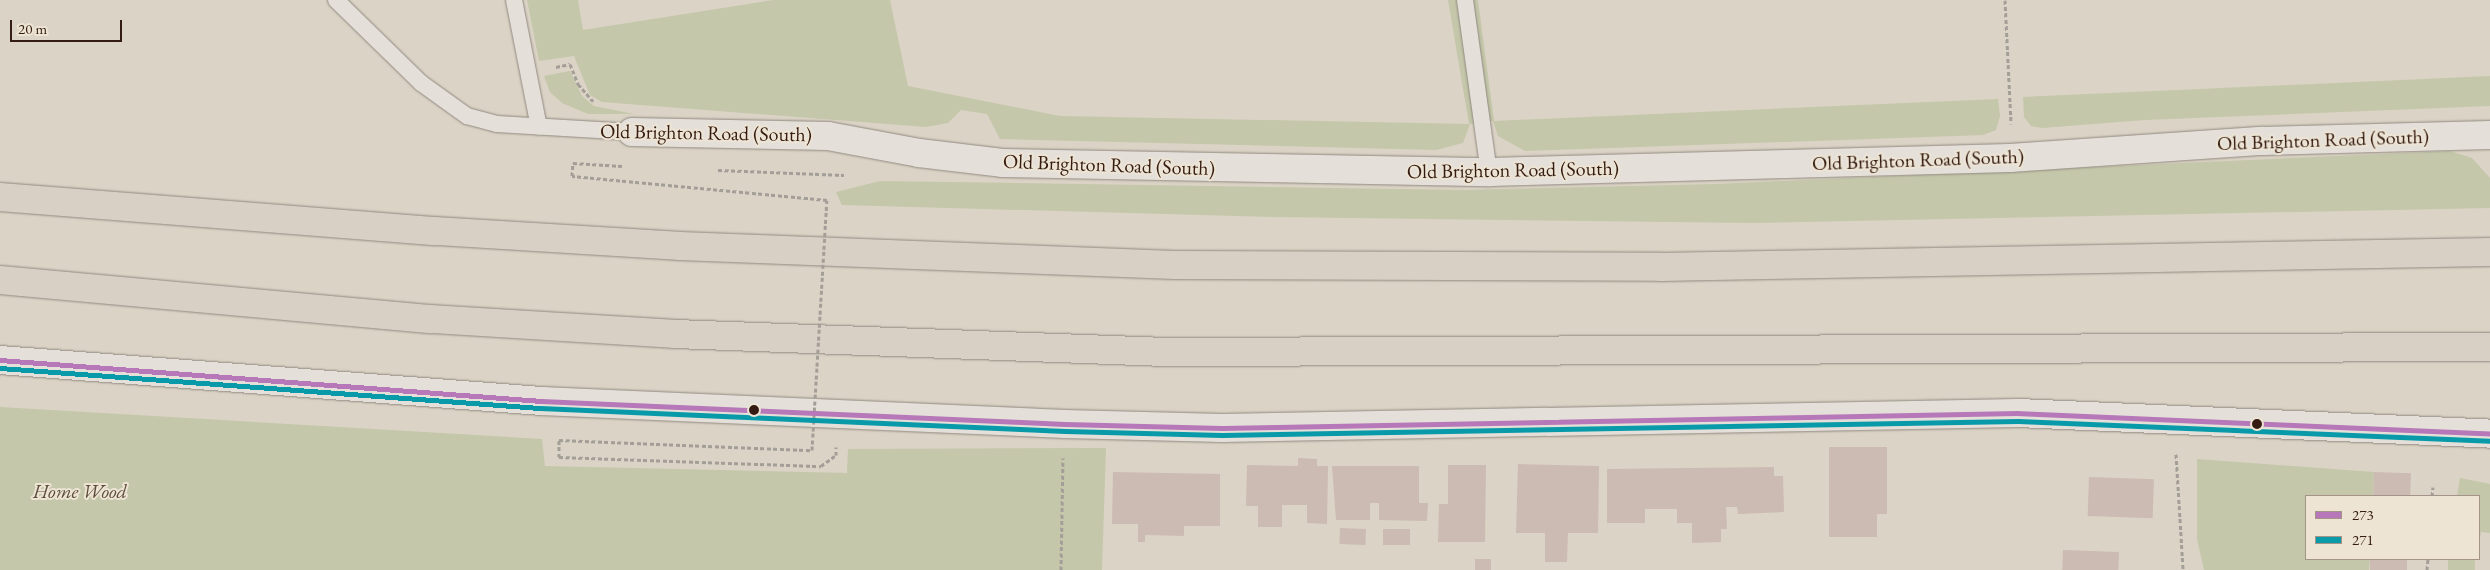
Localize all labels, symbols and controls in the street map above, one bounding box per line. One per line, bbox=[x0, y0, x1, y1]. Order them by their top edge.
scale bar bbox=[12, 10, 125, 42]
text: 20 m bbox=[18, 19, 47, 38]
street label: Old Brighton Road (South) bbox=[600, 119, 812, 147]
street label: Old Brighton Road (South) bbox=[2217, 124, 2429, 156]
street label: Old Brighton Road (South) bbox=[1812, 144, 2024, 176]
street label: Old Brighton Road (South) bbox=[1003, 149, 1215, 181]
street label: Old Brighton Road (South) bbox=[1407, 156, 1619, 184]
unlabelled marker bbox=[749, 405, 759, 415]
unlabelled marker bbox=[2252, 419, 2262, 429]
park label: Home Wood bbox=[33, 479, 127, 503]
legend bbox=[2305, 495, 2480, 560]
text: 273 bbox=[2352, 505, 2374, 524]
text: 271 bbox=[2352, 530, 2374, 549]

